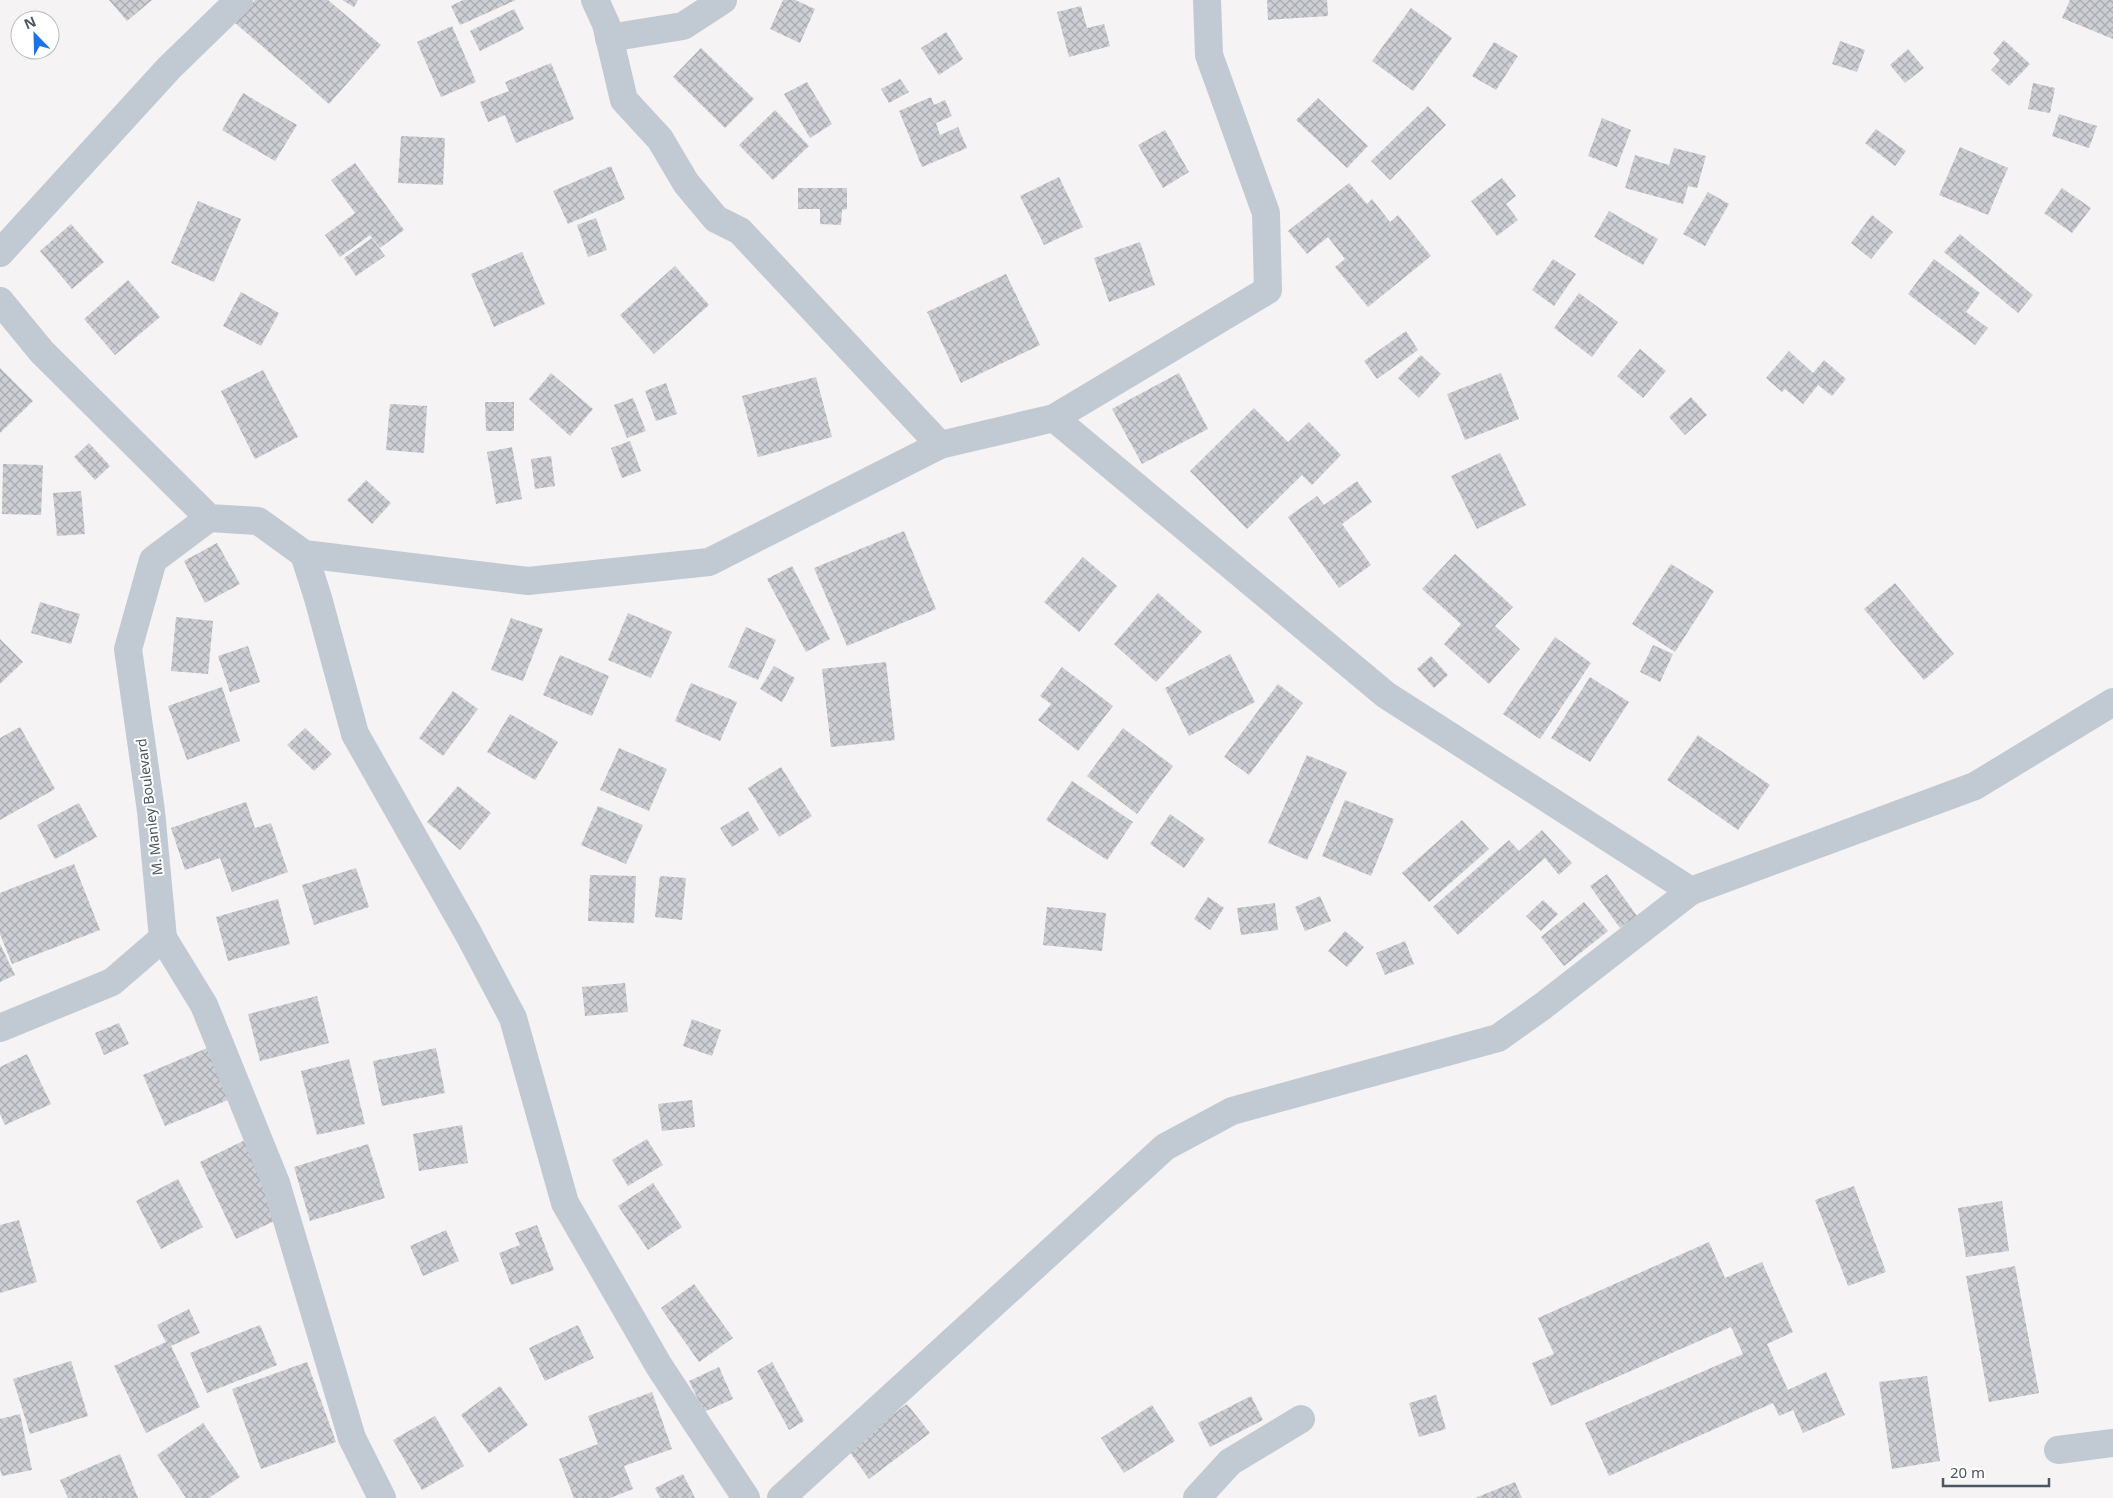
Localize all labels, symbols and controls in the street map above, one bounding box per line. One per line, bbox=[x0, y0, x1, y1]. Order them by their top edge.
north arrow bbox=[10, 10, 60, 60]
text: N bbox=[21, 12, 39, 34]
street label: M. Manley Boulevard bbox=[131, 737, 167, 877]
scale bar bbox=[1943, 1456, 2049, 1488]
text: 20 m bbox=[1950, 1462, 1985, 1482]

